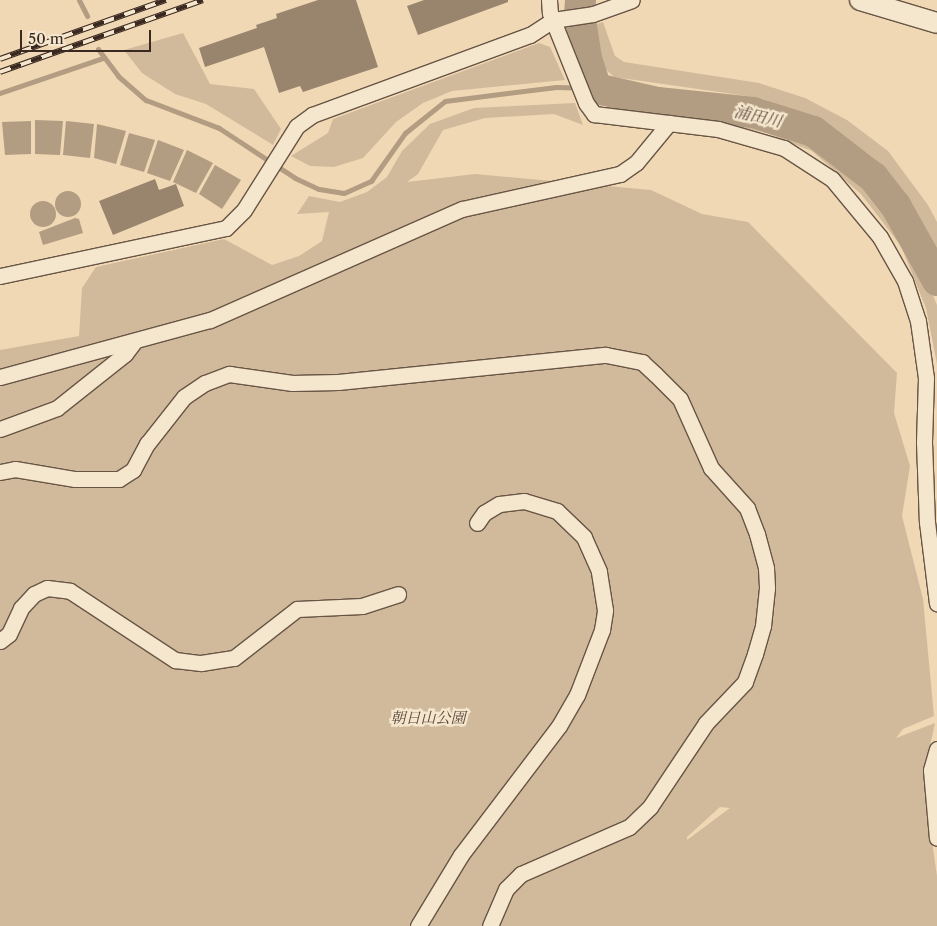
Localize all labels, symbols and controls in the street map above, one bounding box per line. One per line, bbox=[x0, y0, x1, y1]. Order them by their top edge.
scale bar bbox=[22, 20, 154, 52]
text: 50 m bbox=[28, 29, 64, 48]
water label: 浦田川 bbox=[732, 101, 784, 131]
park label: 朝日山公園 bbox=[391, 709, 465, 727]

